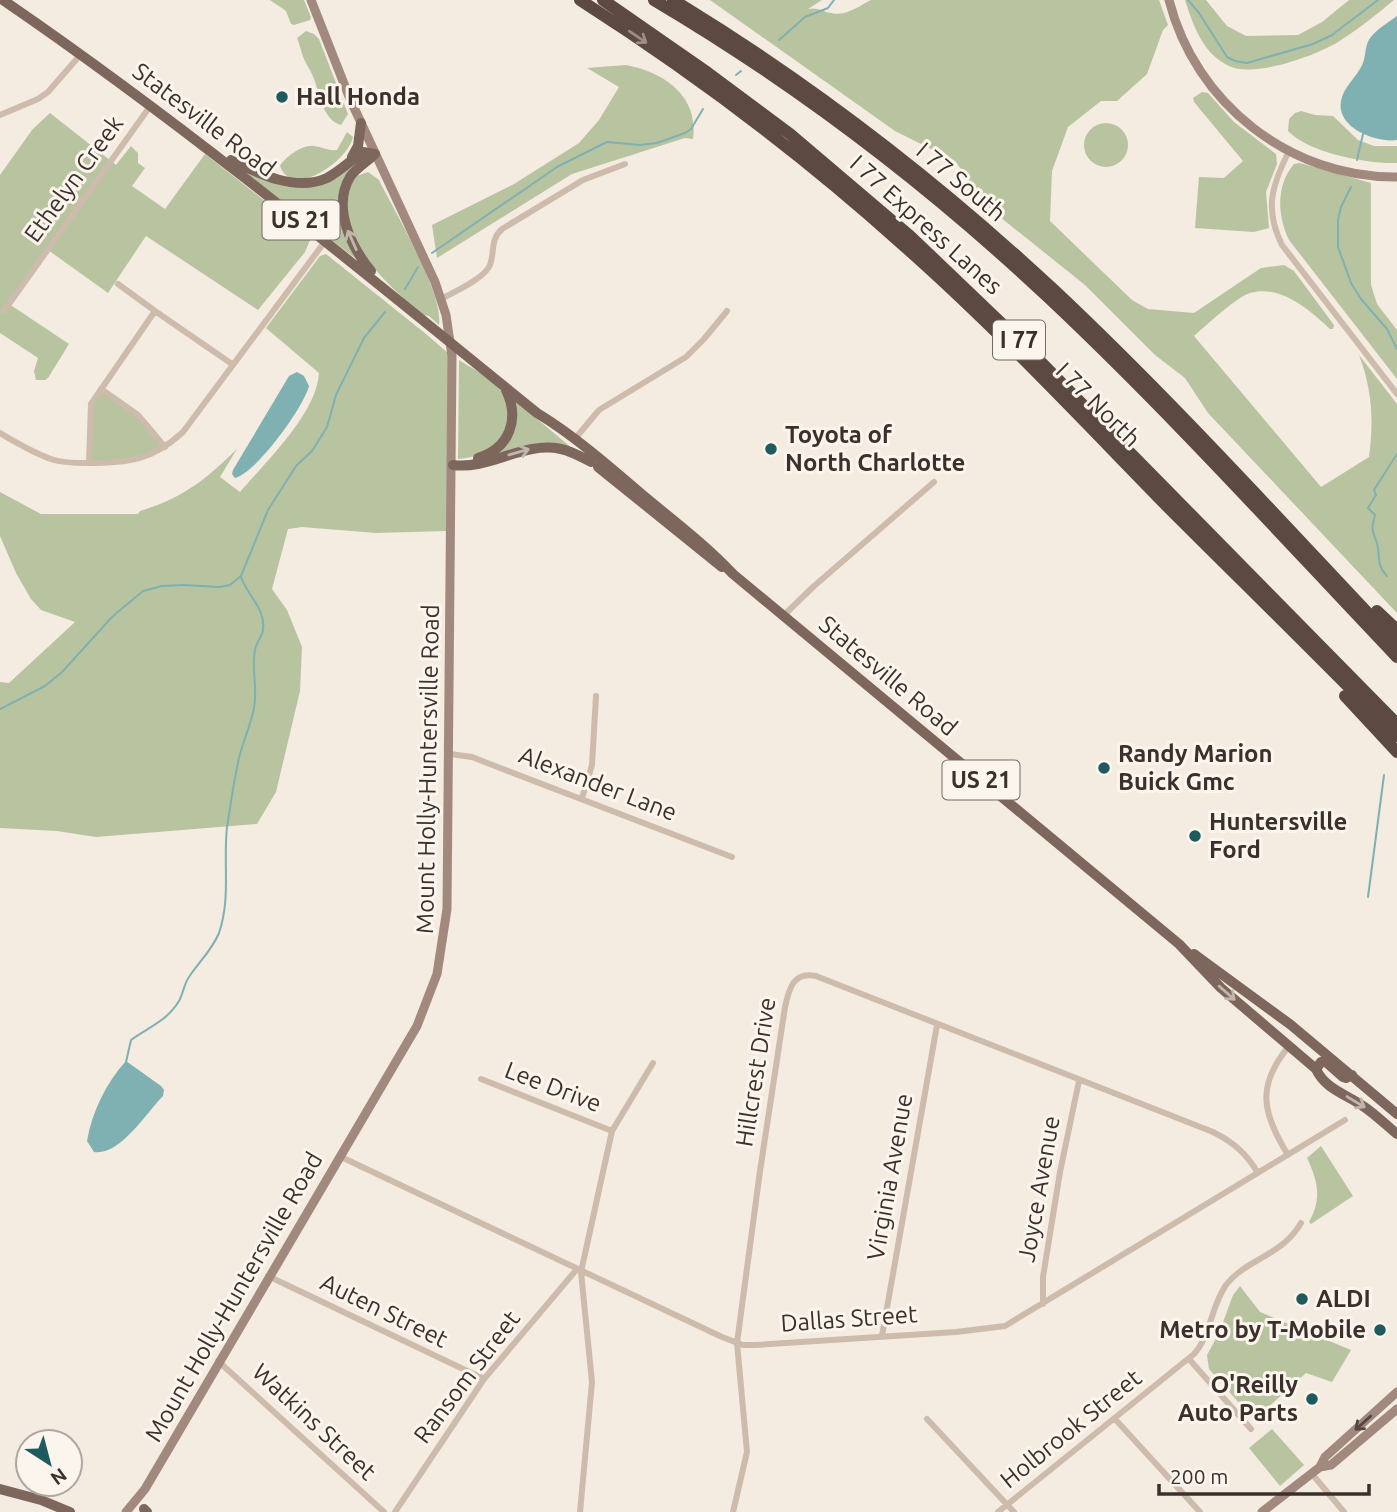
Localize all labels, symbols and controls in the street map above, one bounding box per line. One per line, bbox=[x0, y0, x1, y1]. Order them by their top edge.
one-way arrow bbox=[627, 30, 647, 44]
street label: Statesville Road bbox=[128, 57, 281, 182]
place label: Hall Honda bbox=[296, 83, 420, 110]
marker: Hall Honda bbox=[274, 89, 290, 105]
street label: Ethelyn Creek bbox=[19, 110, 128, 247]
street label: I 77 South bbox=[911, 137, 1011, 227]
street label: I 77 Express Lanes bbox=[845, 149, 1008, 300]
road number: US 21 bbox=[262, 200, 340, 240]
one-way arrow bbox=[345, 230, 358, 251]
road number: I 77 bbox=[993, 320, 1045, 360]
street label: I 77 North bbox=[1051, 357, 1146, 452]
place label: Toyota of North Charlotte bbox=[785, 421, 965, 476]
marker: Toyota of North Charlotte bbox=[763, 441, 779, 457]
one-way arrow bbox=[507, 445, 529, 458]
street label: Mount Holly-Huntersville Road bbox=[411, 604, 444, 934]
street label: Statesville Road bbox=[814, 610, 963, 741]
place label: Randy Marion Buick Gmc bbox=[1118, 740, 1273, 795]
street label: Alexander Lane bbox=[516, 741, 681, 826]
road number: US 21 bbox=[942, 760, 1020, 800]
marker: Randy Marion Buick Gmc bbox=[1096, 760, 1112, 776]
place label: Huntersville Ford bbox=[1209, 808, 1347, 863]
marker: Huntersville Ford bbox=[1187, 828, 1203, 844]
one-way arrow bbox=[1218, 985, 1236, 1001]
street label: Hillcrest Drive bbox=[730, 995, 781, 1148]
street label: Lee Drive bbox=[501, 1056, 605, 1117]
street label: Virginia Avenue bbox=[862, 1091, 917, 1262]
one-way arrow bbox=[1345, 1095, 1365, 1109]
street label: Joyce Avenue bbox=[1012, 1114, 1065, 1264]
street label: Mount Holly-Huntersville Road bbox=[139, 1147, 328, 1446]
street label: Auten Street bbox=[316, 1268, 453, 1353]
place label: ALDI bbox=[1316, 1285, 1371, 1312]
marker: ALDI bbox=[1294, 1291, 1310, 1307]
street label: Dallas Street bbox=[780, 1300, 919, 1337]
street label: Ransom Street bbox=[408, 1305, 525, 1448]
place label: Metro by T-Mobile bbox=[1159, 1316, 1366, 1343]
marker: Metro by T-Mobile bbox=[1372, 1322, 1388, 1338]
street label: Watkins Street bbox=[247, 1358, 382, 1486]
street label: Holbrook Street bbox=[995, 1363, 1147, 1493]
place label: O'Reilly Auto Parts bbox=[1178, 1371, 1298, 1426]
marker: O'Reilly Auto Parts bbox=[1304, 1391, 1320, 1407]
one-way arrow bbox=[1355, 1415, 1372, 1432]
north arrow bbox=[14, 1428, 84, 1498]
scale bar bbox=[1159, 1452, 1369, 1496]
text: N bbox=[47, 1464, 71, 1490]
text: 200 m bbox=[1170, 1464, 1228, 1488]

